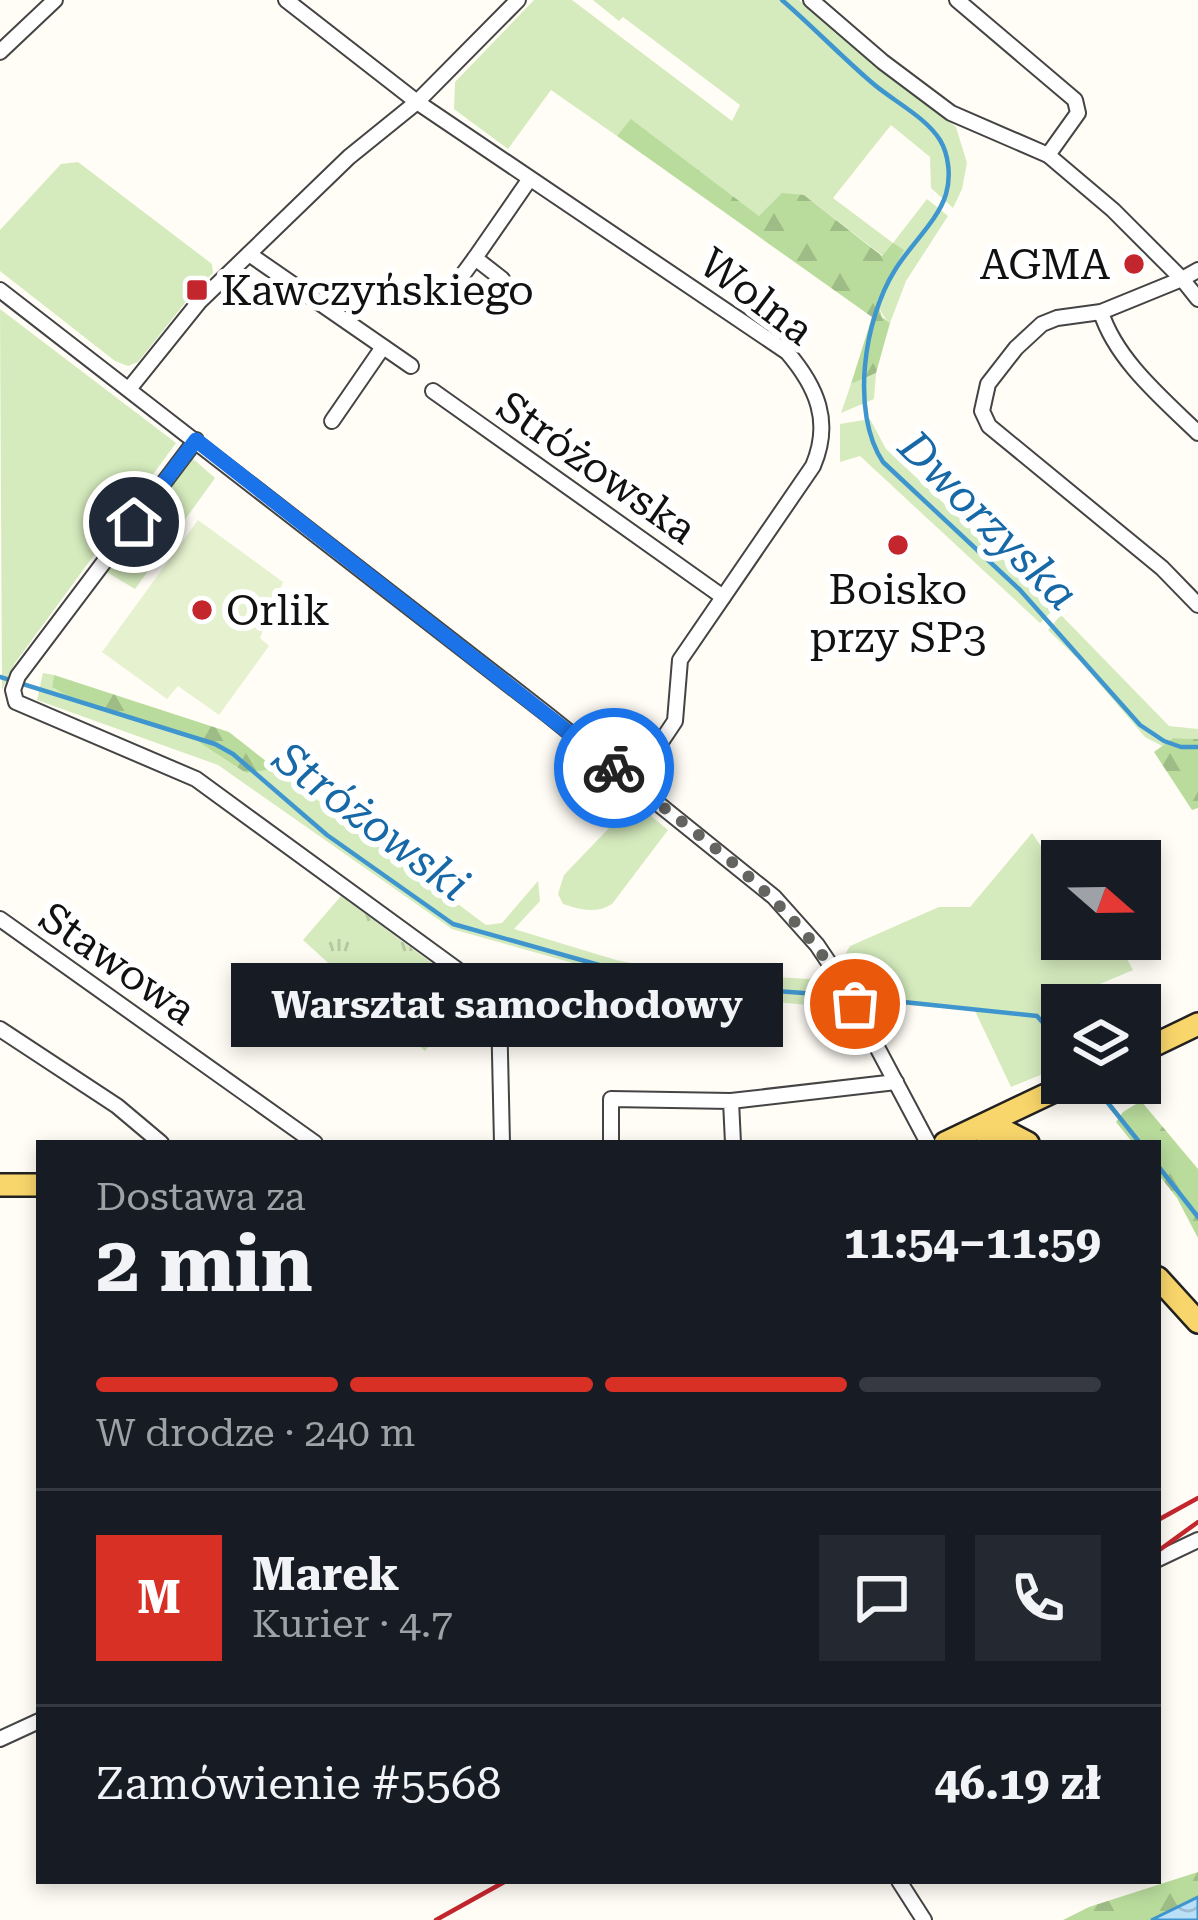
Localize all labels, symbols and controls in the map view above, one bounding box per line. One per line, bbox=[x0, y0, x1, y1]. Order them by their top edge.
street label: Wolna bbox=[690, 238, 823, 355]
place label: AGMA bbox=[980, 240, 1111, 289]
marker: AGMA bbox=[1121, 251, 1147, 277]
place label: Kawczyńskiego bbox=[221, 266, 534, 315]
marker: Kawczyńskiego bbox=[184, 277, 210, 303]
street label: Stróżowska bbox=[488, 381, 706, 554]
water label: Dworzyska bbox=[888, 419, 1089, 621]
pin bbox=[83, 471, 185, 573]
icon: home bbox=[101, 489, 167, 555]
marker: Boisko przy SP3 bbox=[885, 532, 911, 558]
place label: Boisko przy SP3 bbox=[809, 565, 987, 662]
place label: Orlik bbox=[226, 586, 330, 635]
marker: Orlik bbox=[189, 597, 215, 623]
courier bbox=[554, 708, 674, 828]
water label: Stróżowski bbox=[263, 730, 480, 912]
icon: bike bbox=[581, 735, 647, 801]
north arrow bbox=[1041, 840, 1161, 960]
map controls bbox=[1041, 840, 1161, 1104]
street label: Stawowa bbox=[30, 892, 205, 1035]
pin bbox=[804, 953, 906, 1055]
callout: Warsztat samochodowy bbox=[231, 962, 783, 1046]
icon: bag bbox=[822, 971, 888, 1037]
text: Warsztat samochodowy bbox=[271, 982, 743, 1028]
button: layers bbox=[1041, 984, 1161, 1104]
text: Dostawa za bbox=[96, 1174, 306, 1220]
text: 11:54–11:59 bbox=[844, 1216, 1101, 1269]
text: 2 min bbox=[96, 1219, 313, 1310]
text: W drodze · 240 m bbox=[96, 1410, 415, 1456]
button: chat bbox=[819, 1535, 945, 1661]
button: phone bbox=[975, 1535, 1101, 1661]
text: Marek bbox=[252, 1548, 399, 1601]
text: M bbox=[137, 1571, 181, 1624]
text: Kurier · 4.7 bbox=[252, 1601, 453, 1647]
text: Zamówienie #5568 bbox=[96, 1757, 501, 1810]
text: 46.19 zł bbox=[935, 1757, 1101, 1810]

